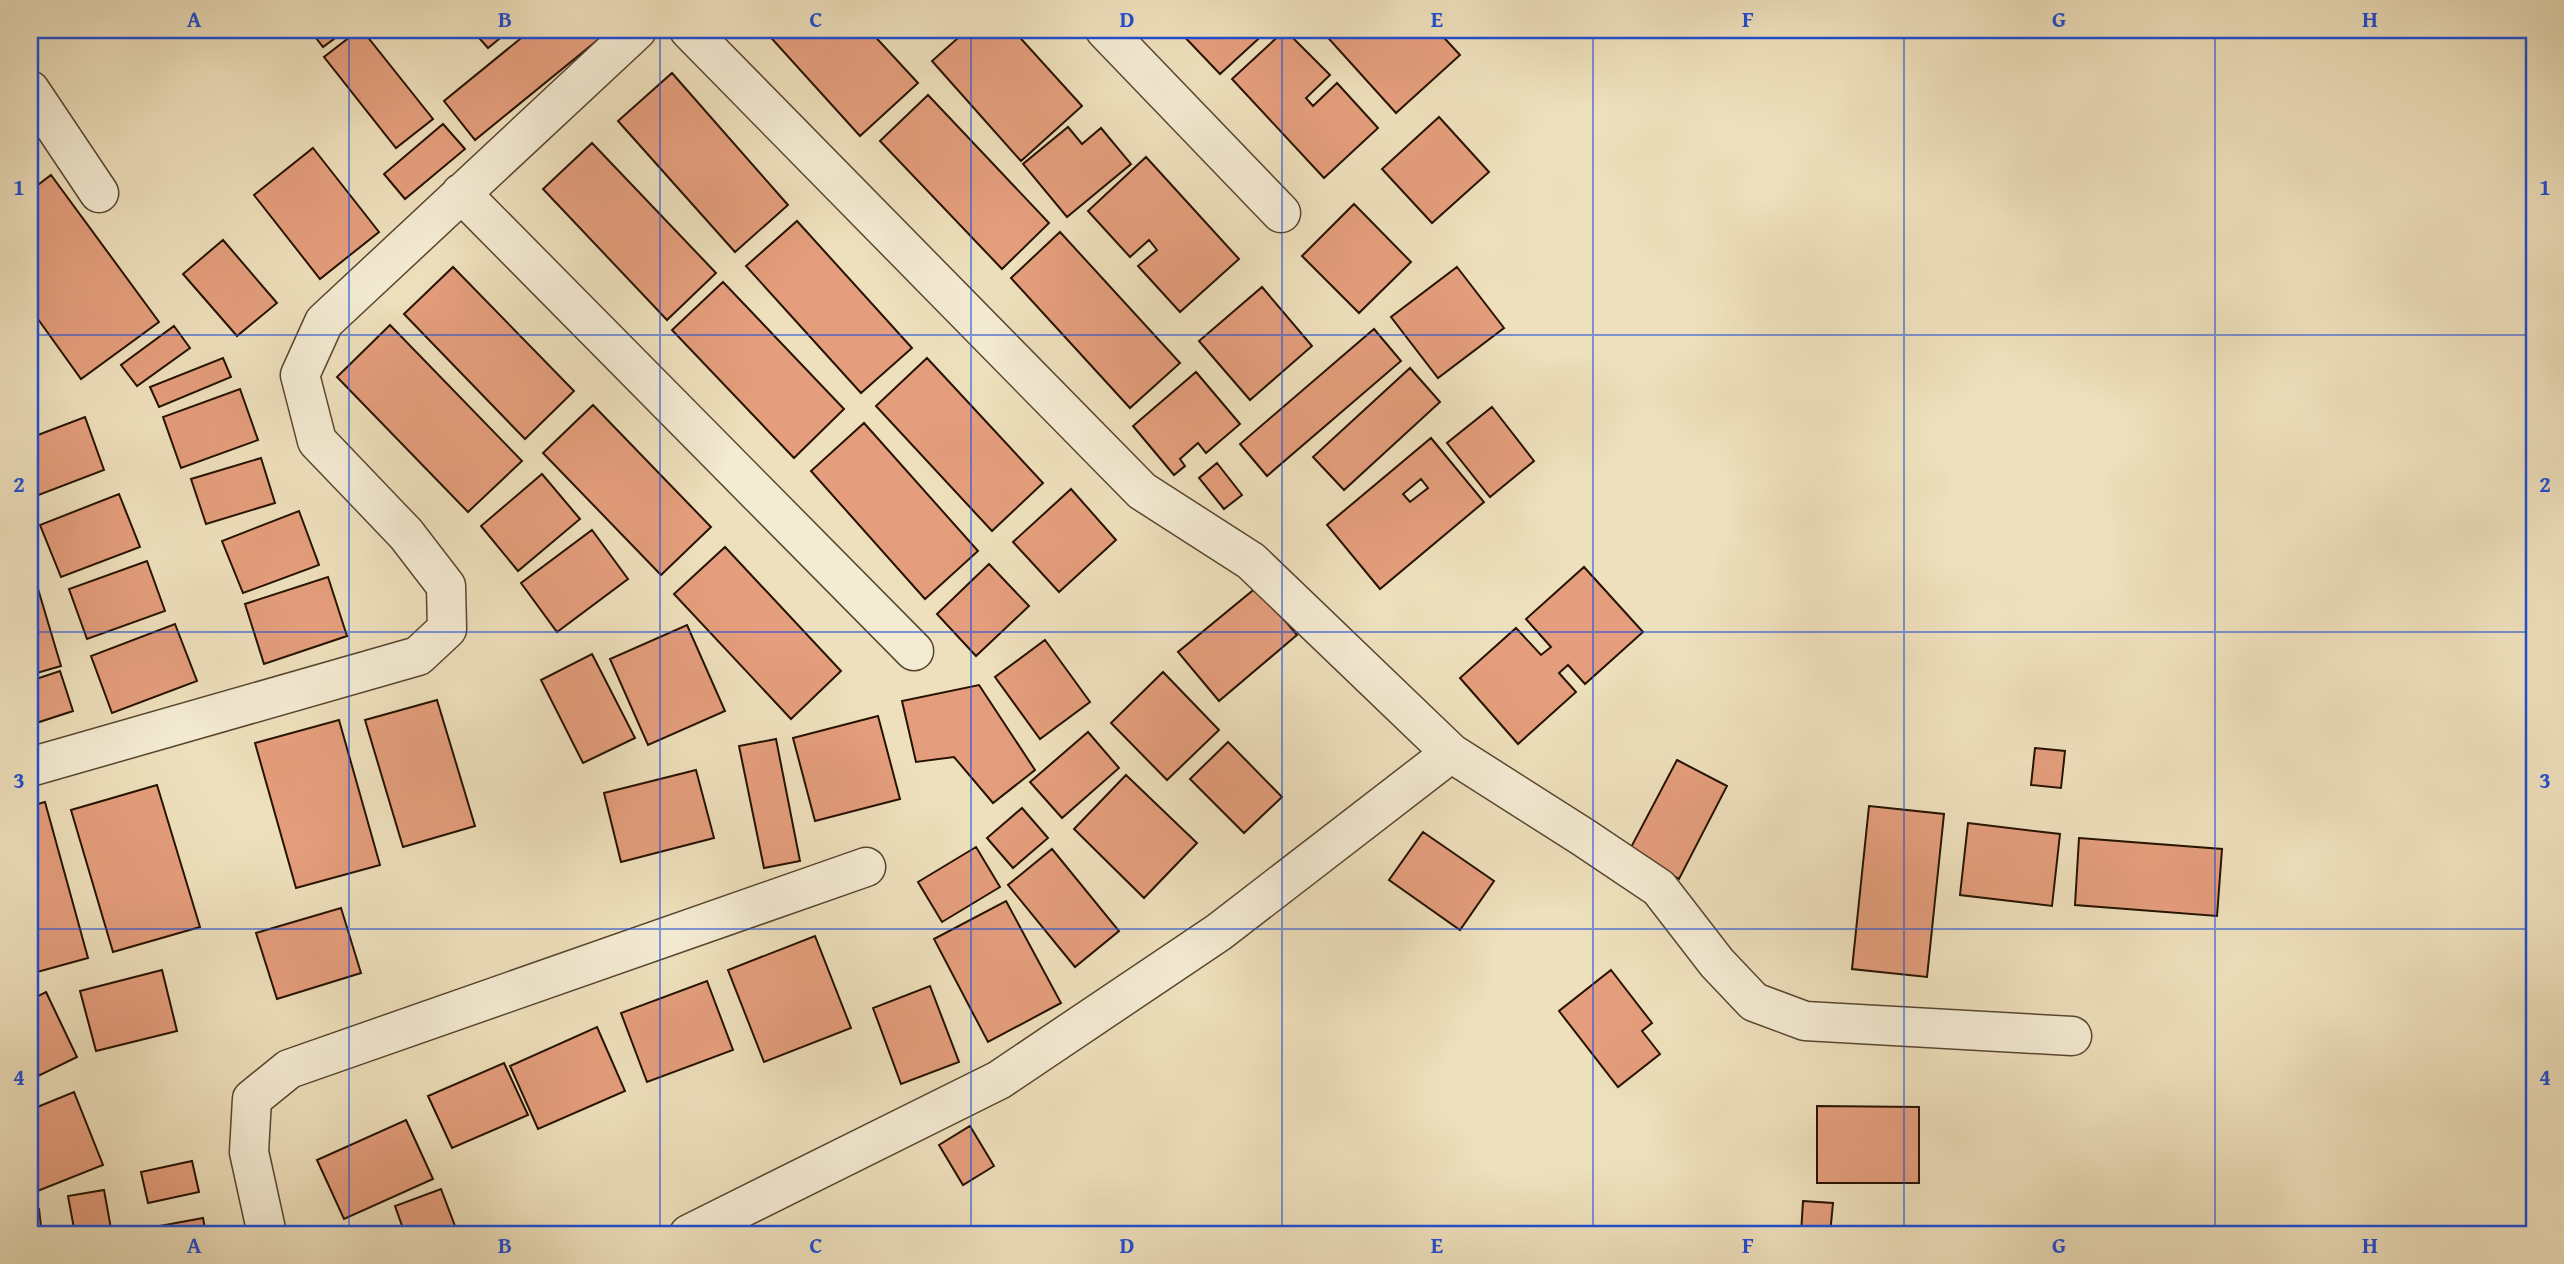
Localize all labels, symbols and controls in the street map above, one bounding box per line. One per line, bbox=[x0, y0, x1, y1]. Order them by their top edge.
text: A bbox=[187, 2, 202, 35]
text: B bbox=[498, 2, 512, 35]
text: C bbox=[809, 2, 823, 35]
text: D bbox=[1120, 2, 1135, 35]
text: E bbox=[1431, 2, 1443, 35]
text: F bbox=[1742, 2, 1754, 35]
text: G bbox=[2052, 2, 2066, 35]
text: H bbox=[2362, 2, 2378, 35]
text: 1 bbox=[13, 170, 25, 203]
text: 1 bbox=[2539, 170, 2551, 203]
text: 2 bbox=[13, 467, 25, 500]
text: 2 bbox=[2539, 467, 2551, 500]
text: 3 bbox=[13, 763, 25, 796]
text: 3 bbox=[2539, 763, 2551, 796]
text: 4 bbox=[13, 1060, 25, 1093]
text: 4 bbox=[2539, 1060, 2551, 1093]
text: A bbox=[187, 1228, 202, 1261]
text: B bbox=[498, 1228, 512, 1261]
text: C bbox=[809, 1228, 823, 1261]
text: D bbox=[1120, 1228, 1135, 1261]
text: E bbox=[1431, 1228, 1443, 1261]
text: F bbox=[1742, 1228, 1754, 1261]
text: G bbox=[2052, 1228, 2066, 1261]
text: H bbox=[2362, 1228, 2378, 1261]

